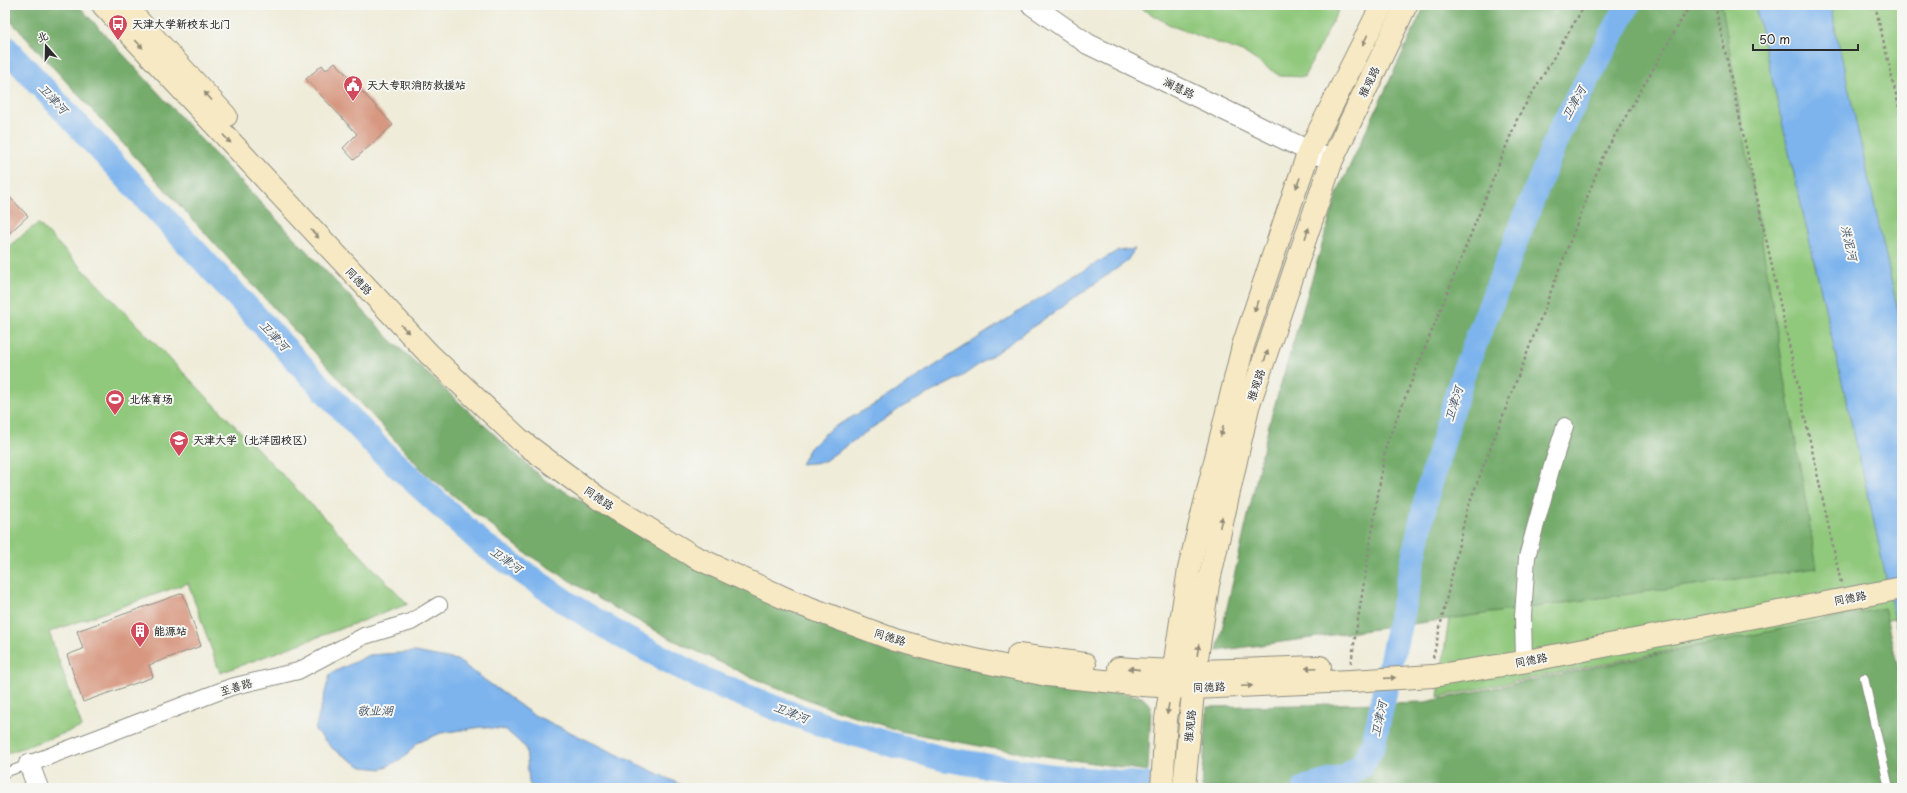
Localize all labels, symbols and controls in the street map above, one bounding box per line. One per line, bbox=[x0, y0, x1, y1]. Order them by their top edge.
bus stop icon: 天津大学新校东北门 bbox=[107, 13, 129, 41]
place label: 天津大学新校东北门 bbox=[132, 15, 231, 32]
north arrow bbox=[26, 26, 66, 66]
text: 北 bbox=[34, 26, 50, 46]
scale bar bbox=[1753, 26, 1858, 52]
text: 50 m bbox=[1759, 30, 1790, 48]
one-way arrow bbox=[1362, 34, 1368, 46]
one-way arrow bbox=[134, 39, 143, 49]
street label: 雅观路 bbox=[1354, 63, 1383, 100]
street label: 澜慧路 bbox=[1161, 73, 1198, 102]
public building icon: 天大专职消防救援站 bbox=[342, 74, 364, 102]
place label: 天大专职消防救援站 bbox=[367, 76, 466, 93]
water label: 卫津河 bbox=[35, 79, 74, 119]
water label: 卫津河 bbox=[1557, 81, 1591, 123]
one-way arrow bbox=[204, 91, 213, 102]
one-way arrow bbox=[222, 134, 232, 144]
one-way arrow bbox=[1294, 177, 1300, 189]
water label: 洪泥河 bbox=[1837, 223, 1863, 264]
one-way arrow bbox=[1304, 226, 1310, 238]
one-way arrow bbox=[311, 229, 320, 240]
street label: 同德路 bbox=[342, 263, 377, 299]
one-way arrow bbox=[1253, 300, 1259, 312]
water label: 卫津河 bbox=[256, 316, 295, 356]
one-way arrow bbox=[400, 324, 409, 334]
one-way arrow bbox=[1263, 349, 1269, 361]
street label: 雅观路 bbox=[1242, 366, 1269, 403]
water label: 卫津河 bbox=[1439, 382, 1467, 424]
sports icon: 北体育场 bbox=[104, 388, 126, 416]
place label: 北体育场 bbox=[129, 390, 173, 407]
one-way arrow bbox=[1218, 425, 1224, 437]
school or university icon: 天津大学（北洋园校区） bbox=[168, 429, 190, 457]
place label: 天津大学（北洋园校区） bbox=[193, 431, 314, 448]
street label: 同德路 bbox=[581, 481, 618, 514]
one-way arrow bbox=[1219, 516, 1225, 528]
water label: 卫津河 bbox=[487, 541, 528, 578]
street label: 同德路 bbox=[1832, 586, 1868, 609]
building icon: 能源站 bbox=[129, 620, 151, 648]
place label: 能源站 bbox=[154, 622, 187, 639]
street label: 同德路 bbox=[872, 624, 908, 649]
one-way arrow bbox=[1195, 644, 1201, 656]
street label: 同德路 bbox=[1513, 648, 1549, 671]
one-way arrow bbox=[1305, 664, 1317, 671]
one-way arrow bbox=[1128, 666, 1140, 672]
street label: 至善路 bbox=[218, 674, 254, 699]
one-way arrow bbox=[1384, 675, 1396, 682]
street label: 同德路 bbox=[1192, 677, 1226, 696]
one-way arrow bbox=[1241, 683, 1254, 689]
water label: 卫津河 bbox=[771, 697, 813, 728]
water label: 卫津河 bbox=[1365, 697, 1391, 738]
water label: 敬业湖 bbox=[357, 701, 394, 719]
one-way arrow bbox=[1165, 703, 1171, 715]
street label: 雅观路 bbox=[1179, 709, 1200, 743]

